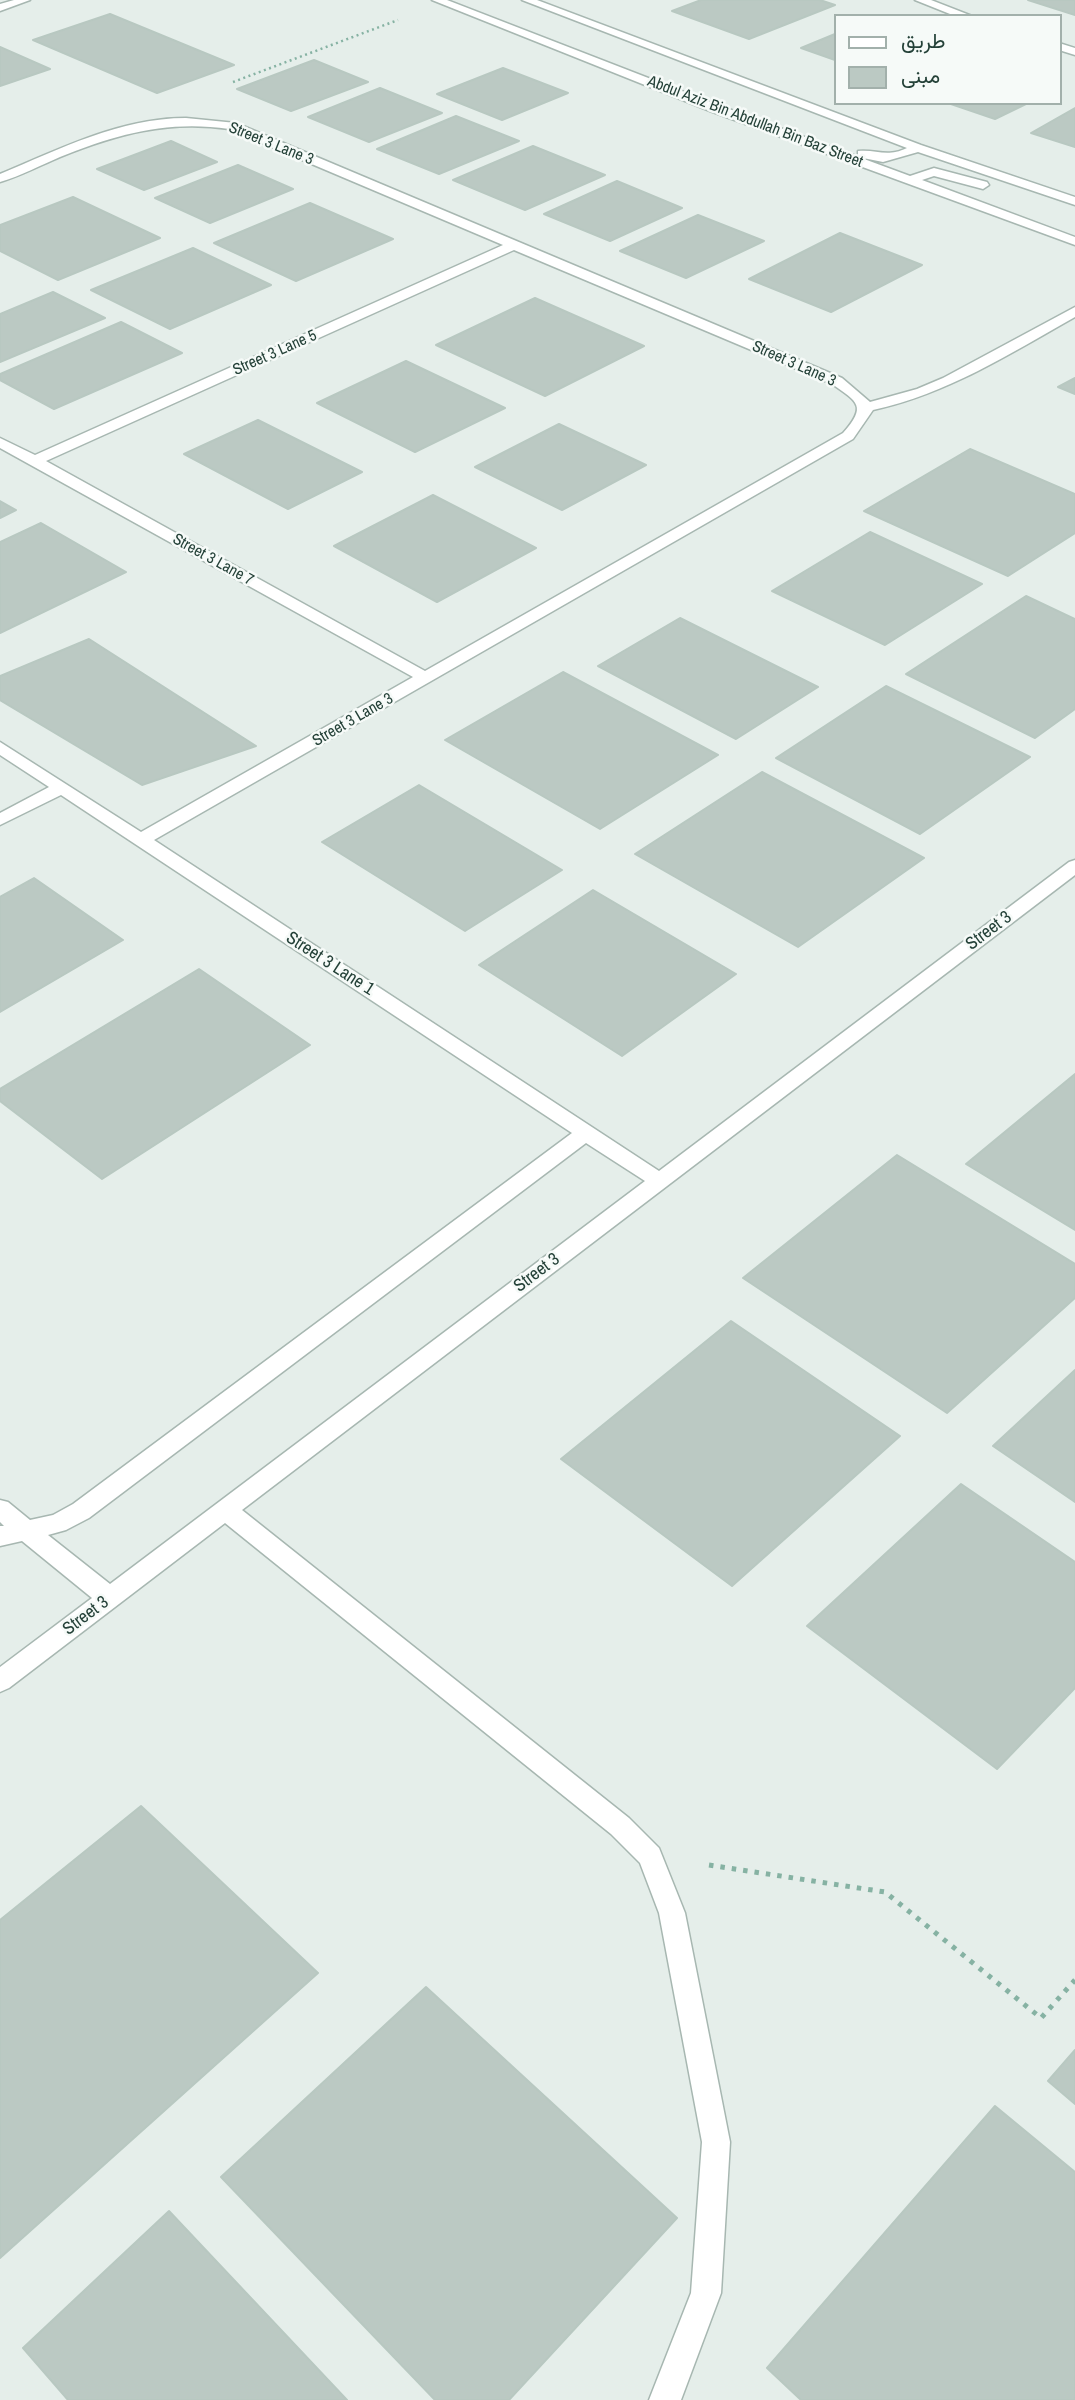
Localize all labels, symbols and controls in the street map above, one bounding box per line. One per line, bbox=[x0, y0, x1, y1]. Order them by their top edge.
legend bbox=[834, 14, 1061, 105]
text: طريق bbox=[901, 26, 946, 55]
text: مبنى bbox=[901, 61, 940, 90]
street label: Abdul Aziz Bin Abdullah Bin Baz Street bbox=[645, 72, 865, 172]
street label: Street 3 Lane 3 bbox=[226, 118, 316, 170]
street label: Street 3 Lane 5 bbox=[230, 326, 320, 380]
street label: Street 3 Lane 3 bbox=[749, 337, 839, 391]
street label: Street 3 Lane 7 bbox=[169, 530, 257, 590]
street label: Street 3 Lane 3 bbox=[309, 689, 397, 751]
street label: Street 3 bbox=[962, 907, 1016, 955]
street label: Street 3 Lane 1 bbox=[282, 927, 378, 1001]
street label: Street 3 bbox=[510, 1249, 564, 1297]
street label: Street 3 bbox=[59, 1592, 113, 1640]

